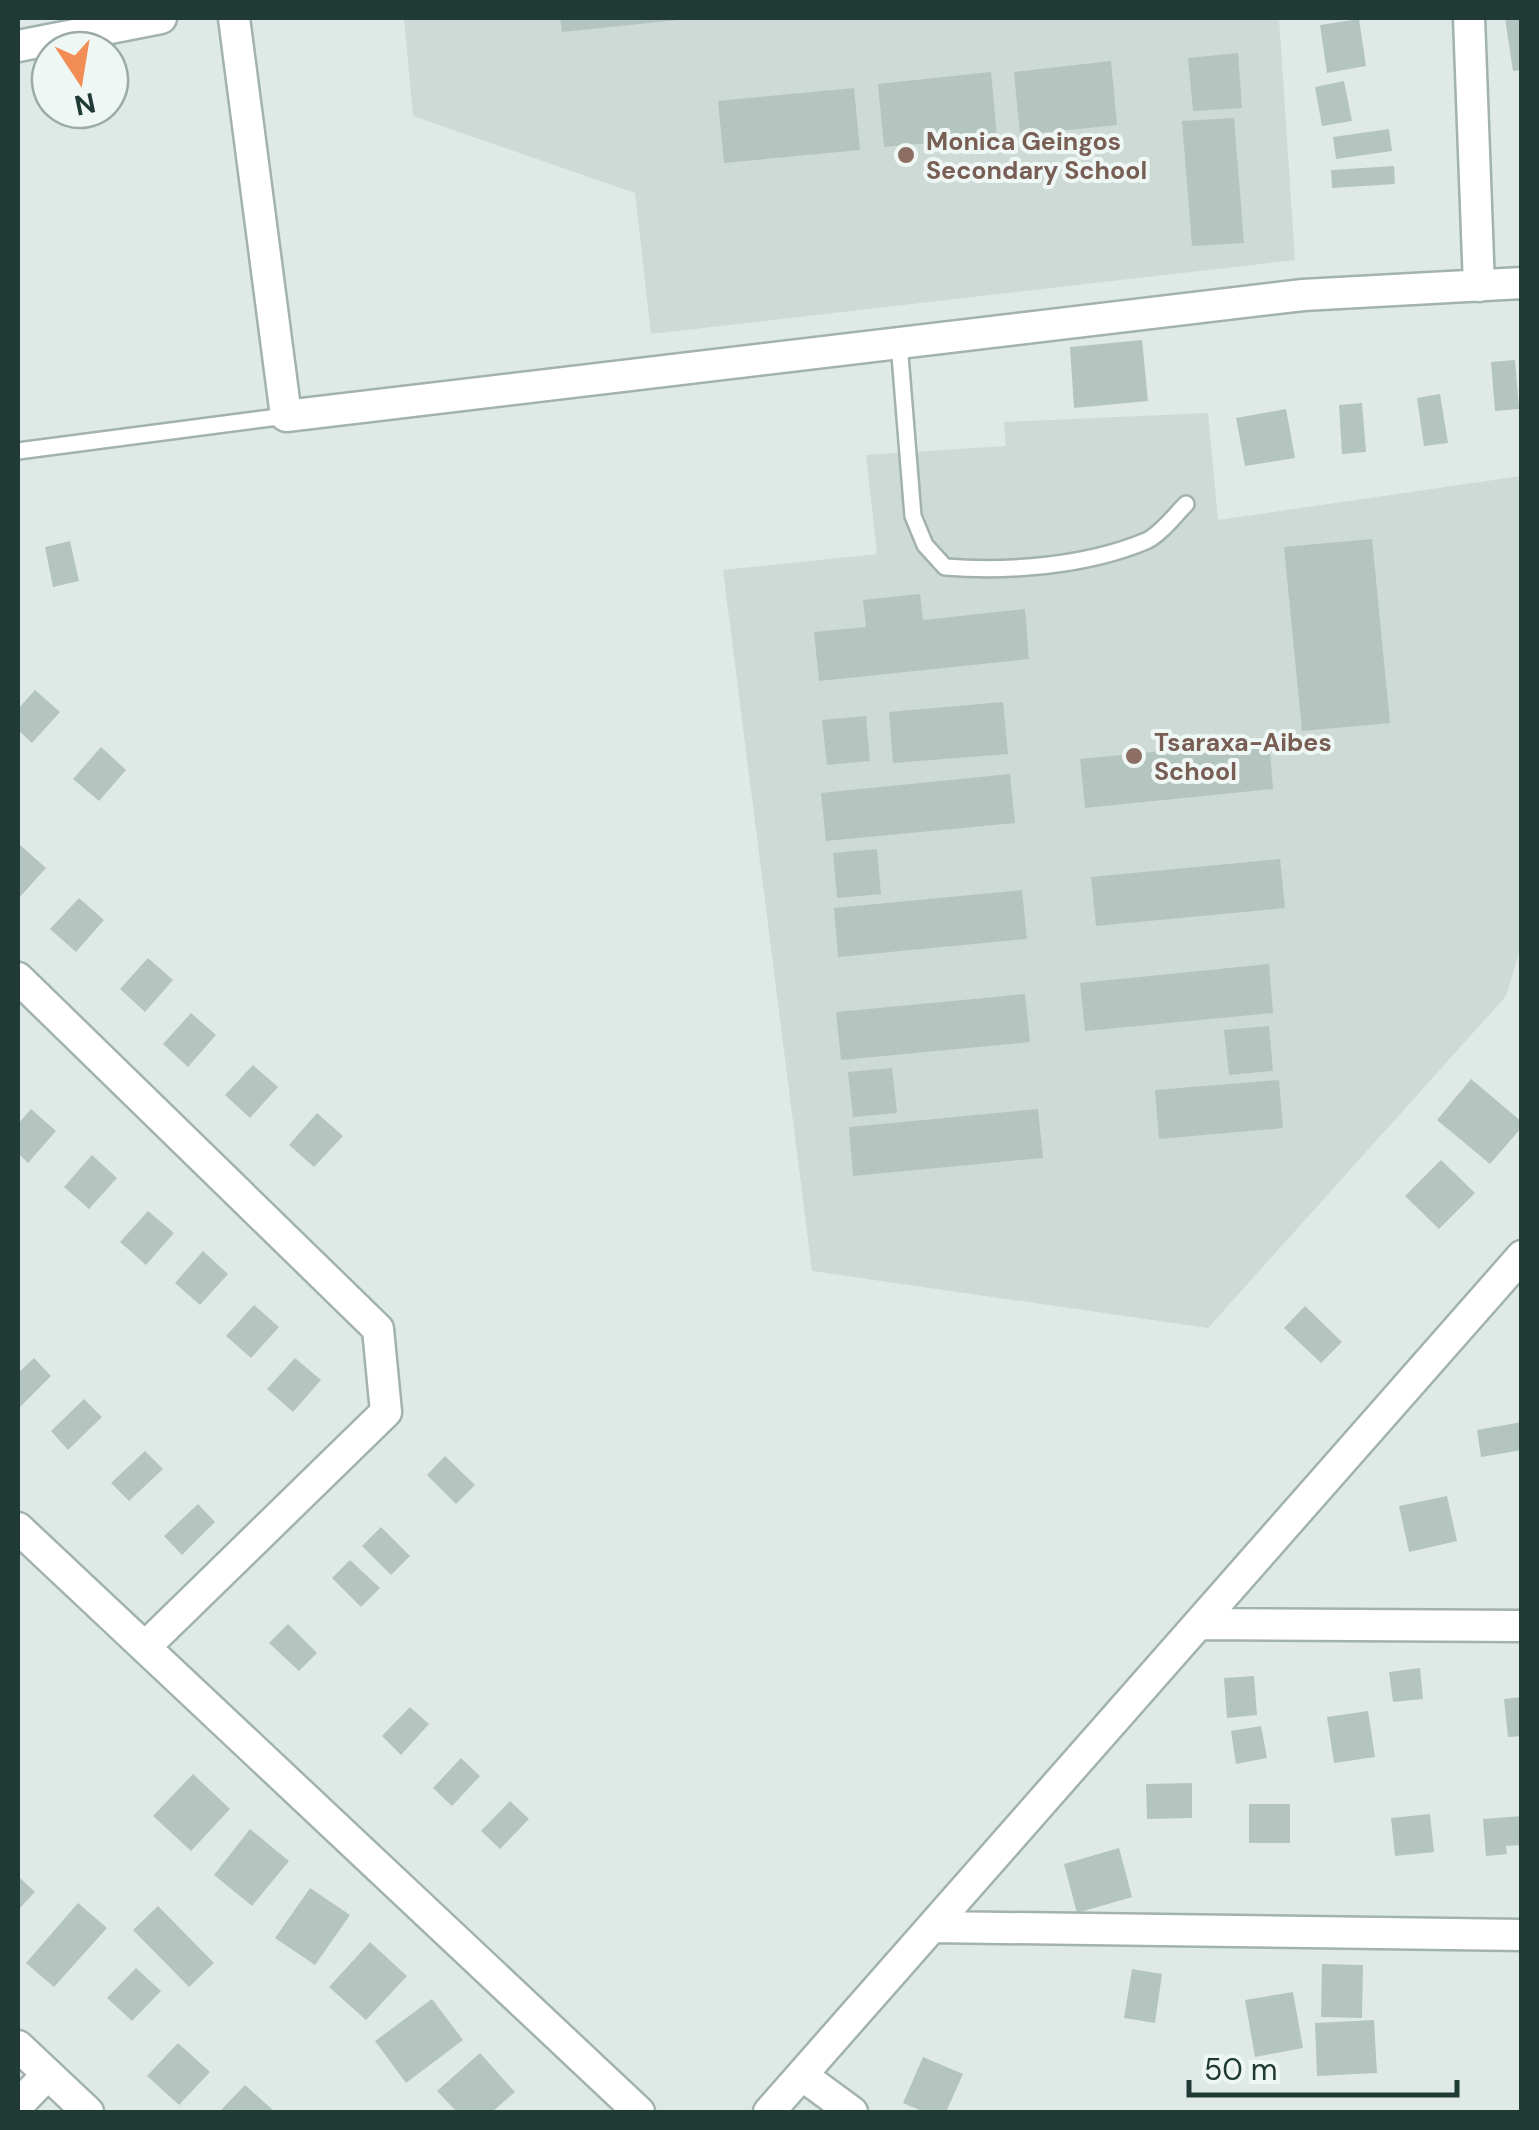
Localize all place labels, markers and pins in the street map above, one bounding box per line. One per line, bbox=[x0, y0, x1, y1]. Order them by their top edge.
place label: Monica Geingos Secondary School bbox=[926, 125, 1147, 187]
marker: Monica Geingos Secondary School bbox=[895, 144, 917, 166]
place label: Tsaraxa-Aibes School bbox=[1154, 726, 1332, 788]
marker: Tsaraxa-Aibes School bbox=[1123, 745, 1145, 767]

